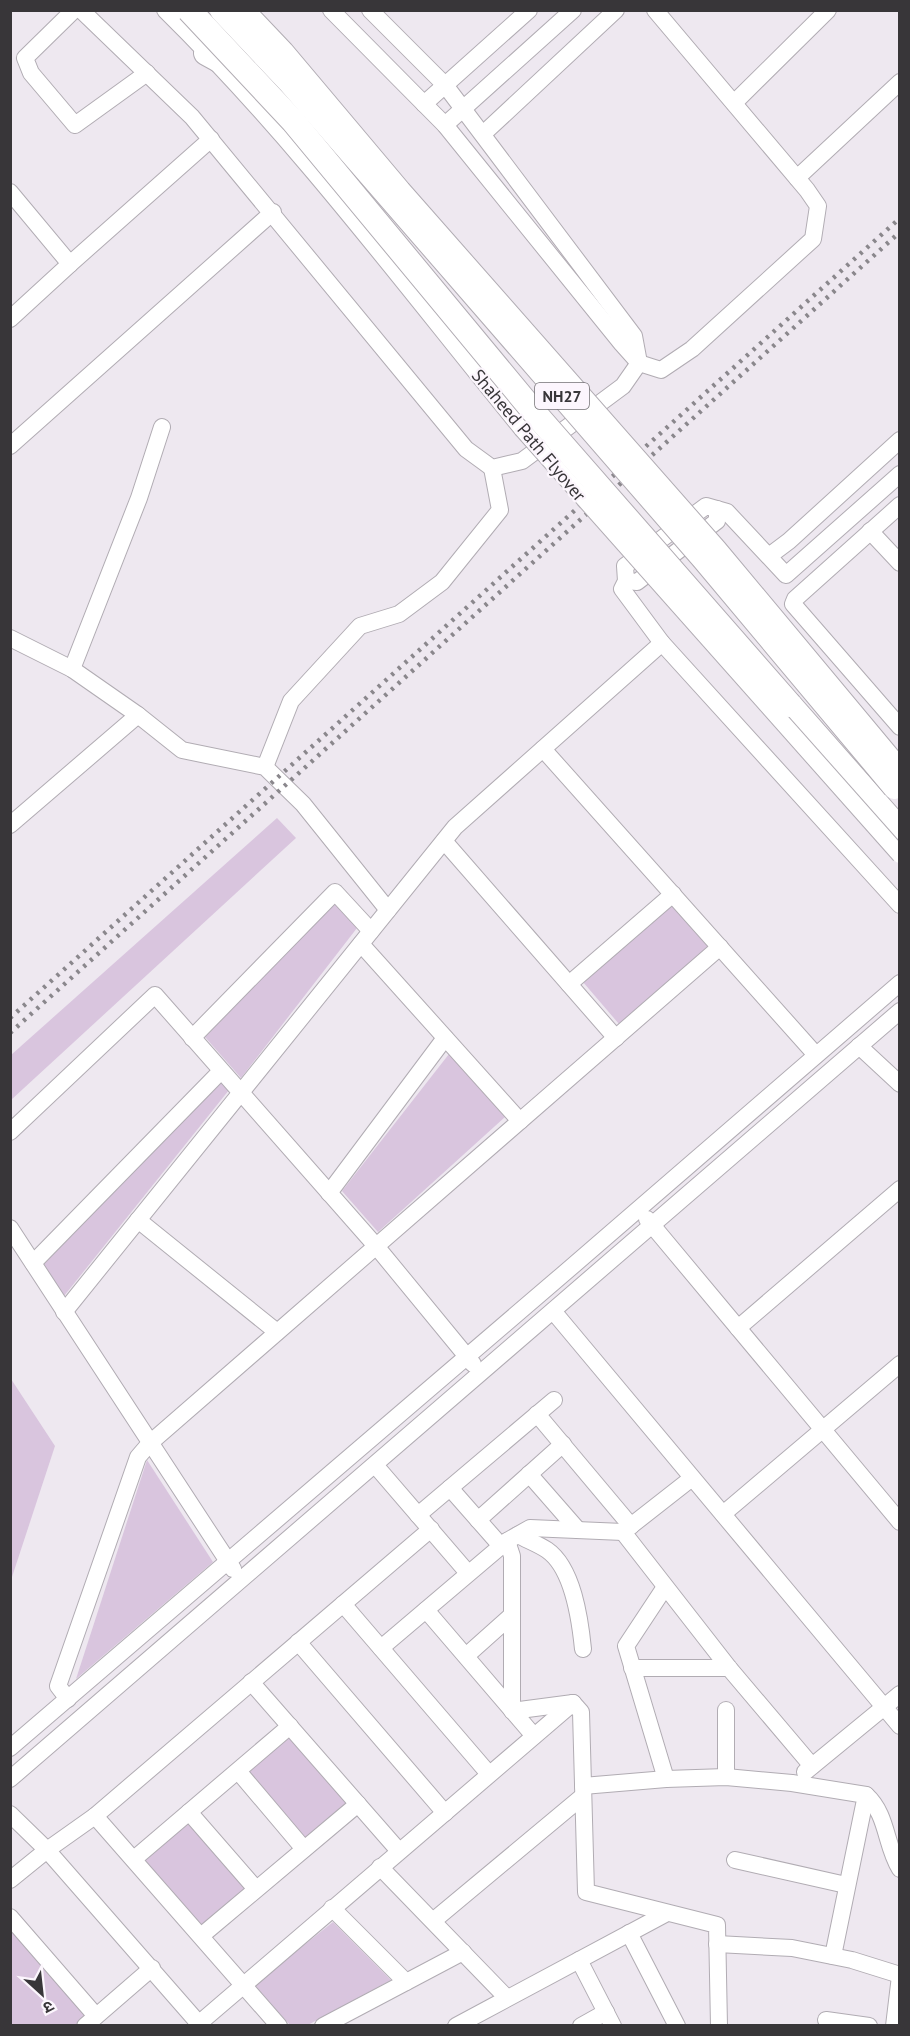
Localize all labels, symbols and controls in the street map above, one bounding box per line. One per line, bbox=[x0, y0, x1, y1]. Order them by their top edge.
street label: Shaheed Path Flyover bbox=[467, 364, 591, 506]
road number: NH27 bbox=[535, 383, 589, 409]
north arrow bbox=[12, 1964, 72, 2024]
text: उ bbox=[40, 1996, 58, 2019]

